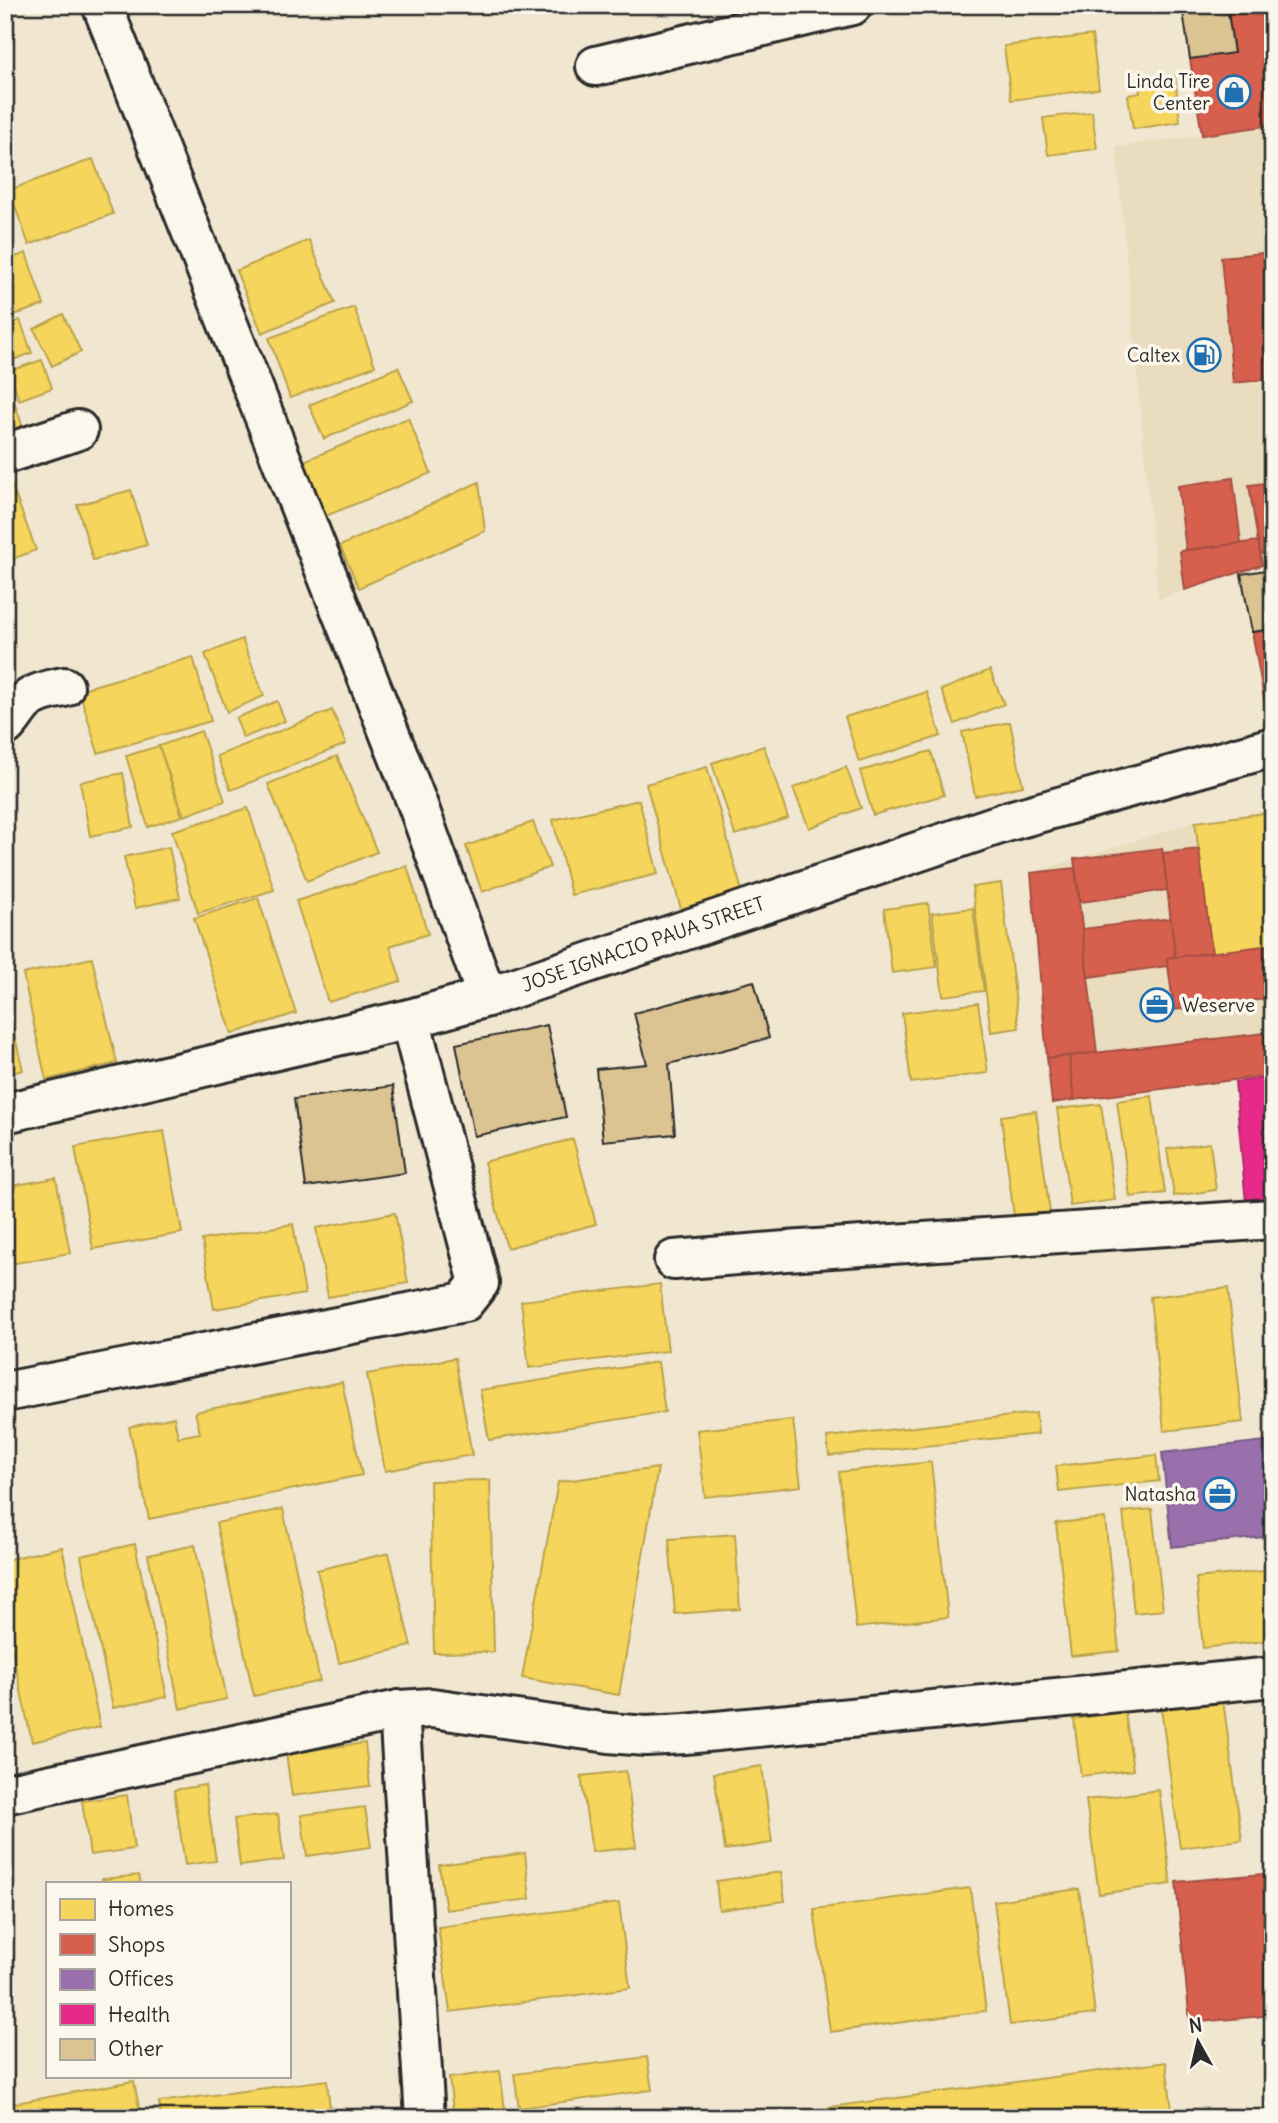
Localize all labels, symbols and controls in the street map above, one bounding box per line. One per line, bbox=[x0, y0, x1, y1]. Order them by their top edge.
place label: Linda Tire Center bbox=[1126, 69, 1210, 115]
shop icon: Linda Tire Center bbox=[1215, 73, 1253, 111]
fuel station icon: Caltex bbox=[1185, 336, 1223, 374]
place label: Caltex bbox=[1127, 343, 1181, 367]
street label: JOSE IGNACIO PAUA STREET bbox=[518, 891, 768, 997]
office icon: Weserve bbox=[1138, 986, 1176, 1024]
place label: Weserve bbox=[1182, 993, 1255, 1017]
office icon: Natasha bbox=[1201, 1475, 1239, 1513]
place label: Natasha bbox=[1124, 1482, 1196, 1506]
legend bbox=[46, 1882, 290, 2078]
text: Homes bbox=[108, 1895, 174, 1922]
text: Shops bbox=[108, 1931, 165, 1958]
text: Offices bbox=[108, 1965, 174, 1992]
text: Health bbox=[108, 2001, 170, 2028]
north arrow bbox=[1162, 2008, 1232, 2078]
text: N bbox=[1187, 2012, 1204, 2038]
text: Other bbox=[108, 2035, 164, 2062]

